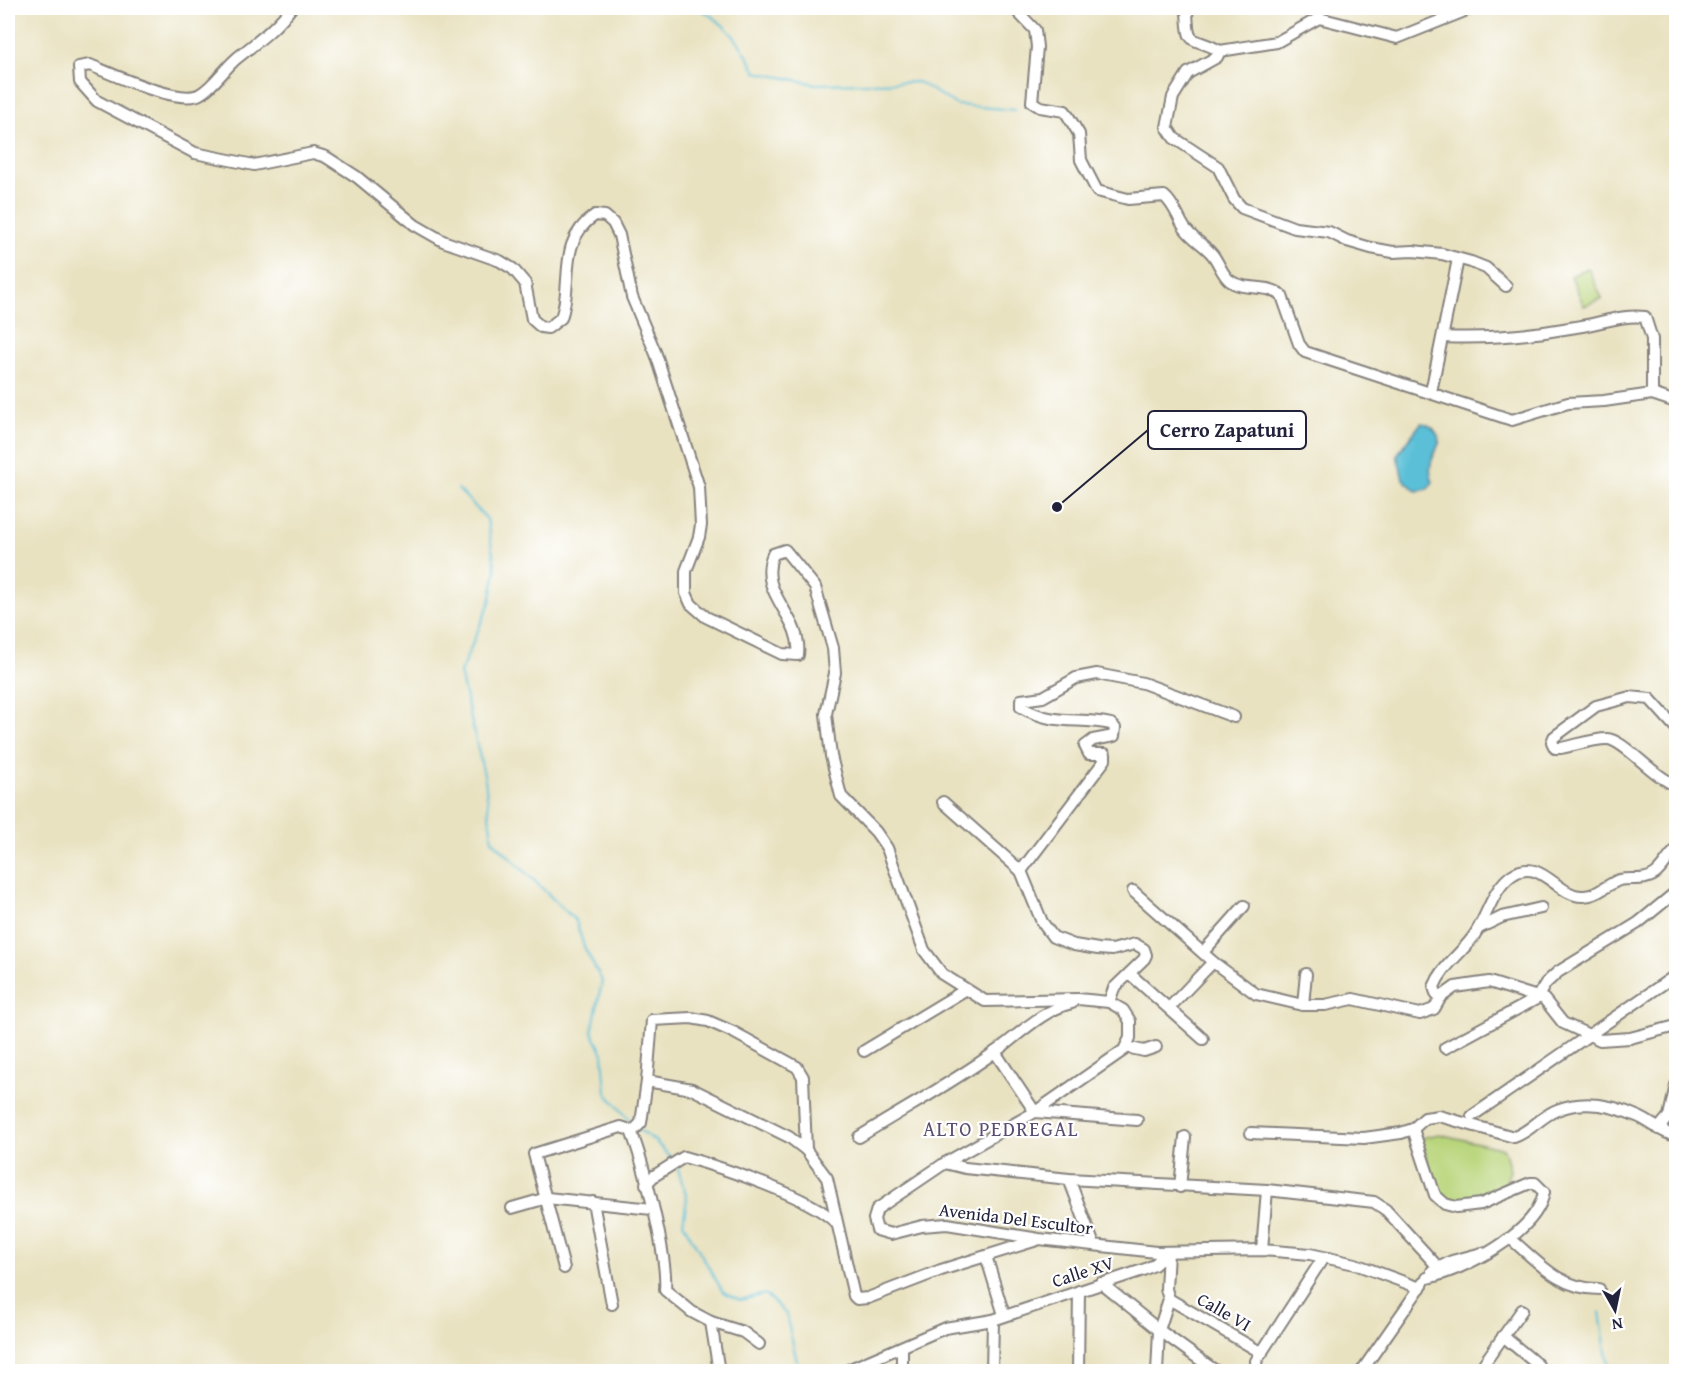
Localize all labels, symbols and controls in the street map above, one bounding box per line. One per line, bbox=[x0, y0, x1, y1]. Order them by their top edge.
callout: Cerro Zapatuni bbox=[1148, 411, 1306, 449]
text: Cerro Zapatuni bbox=[1160, 415, 1294, 444]
district label: ALTO PEDREGAL bbox=[923, 1114, 1079, 1143]
street label: Avenida Del Escultor bbox=[938, 1196, 1095, 1241]
street label: Calle XV bbox=[1048, 1249, 1118, 1294]
north arrow bbox=[1585, 1280, 1645, 1340]
street label: Calle VI bbox=[1192, 1285, 1256, 1338]
text: N bbox=[1610, 1312, 1625, 1338]

